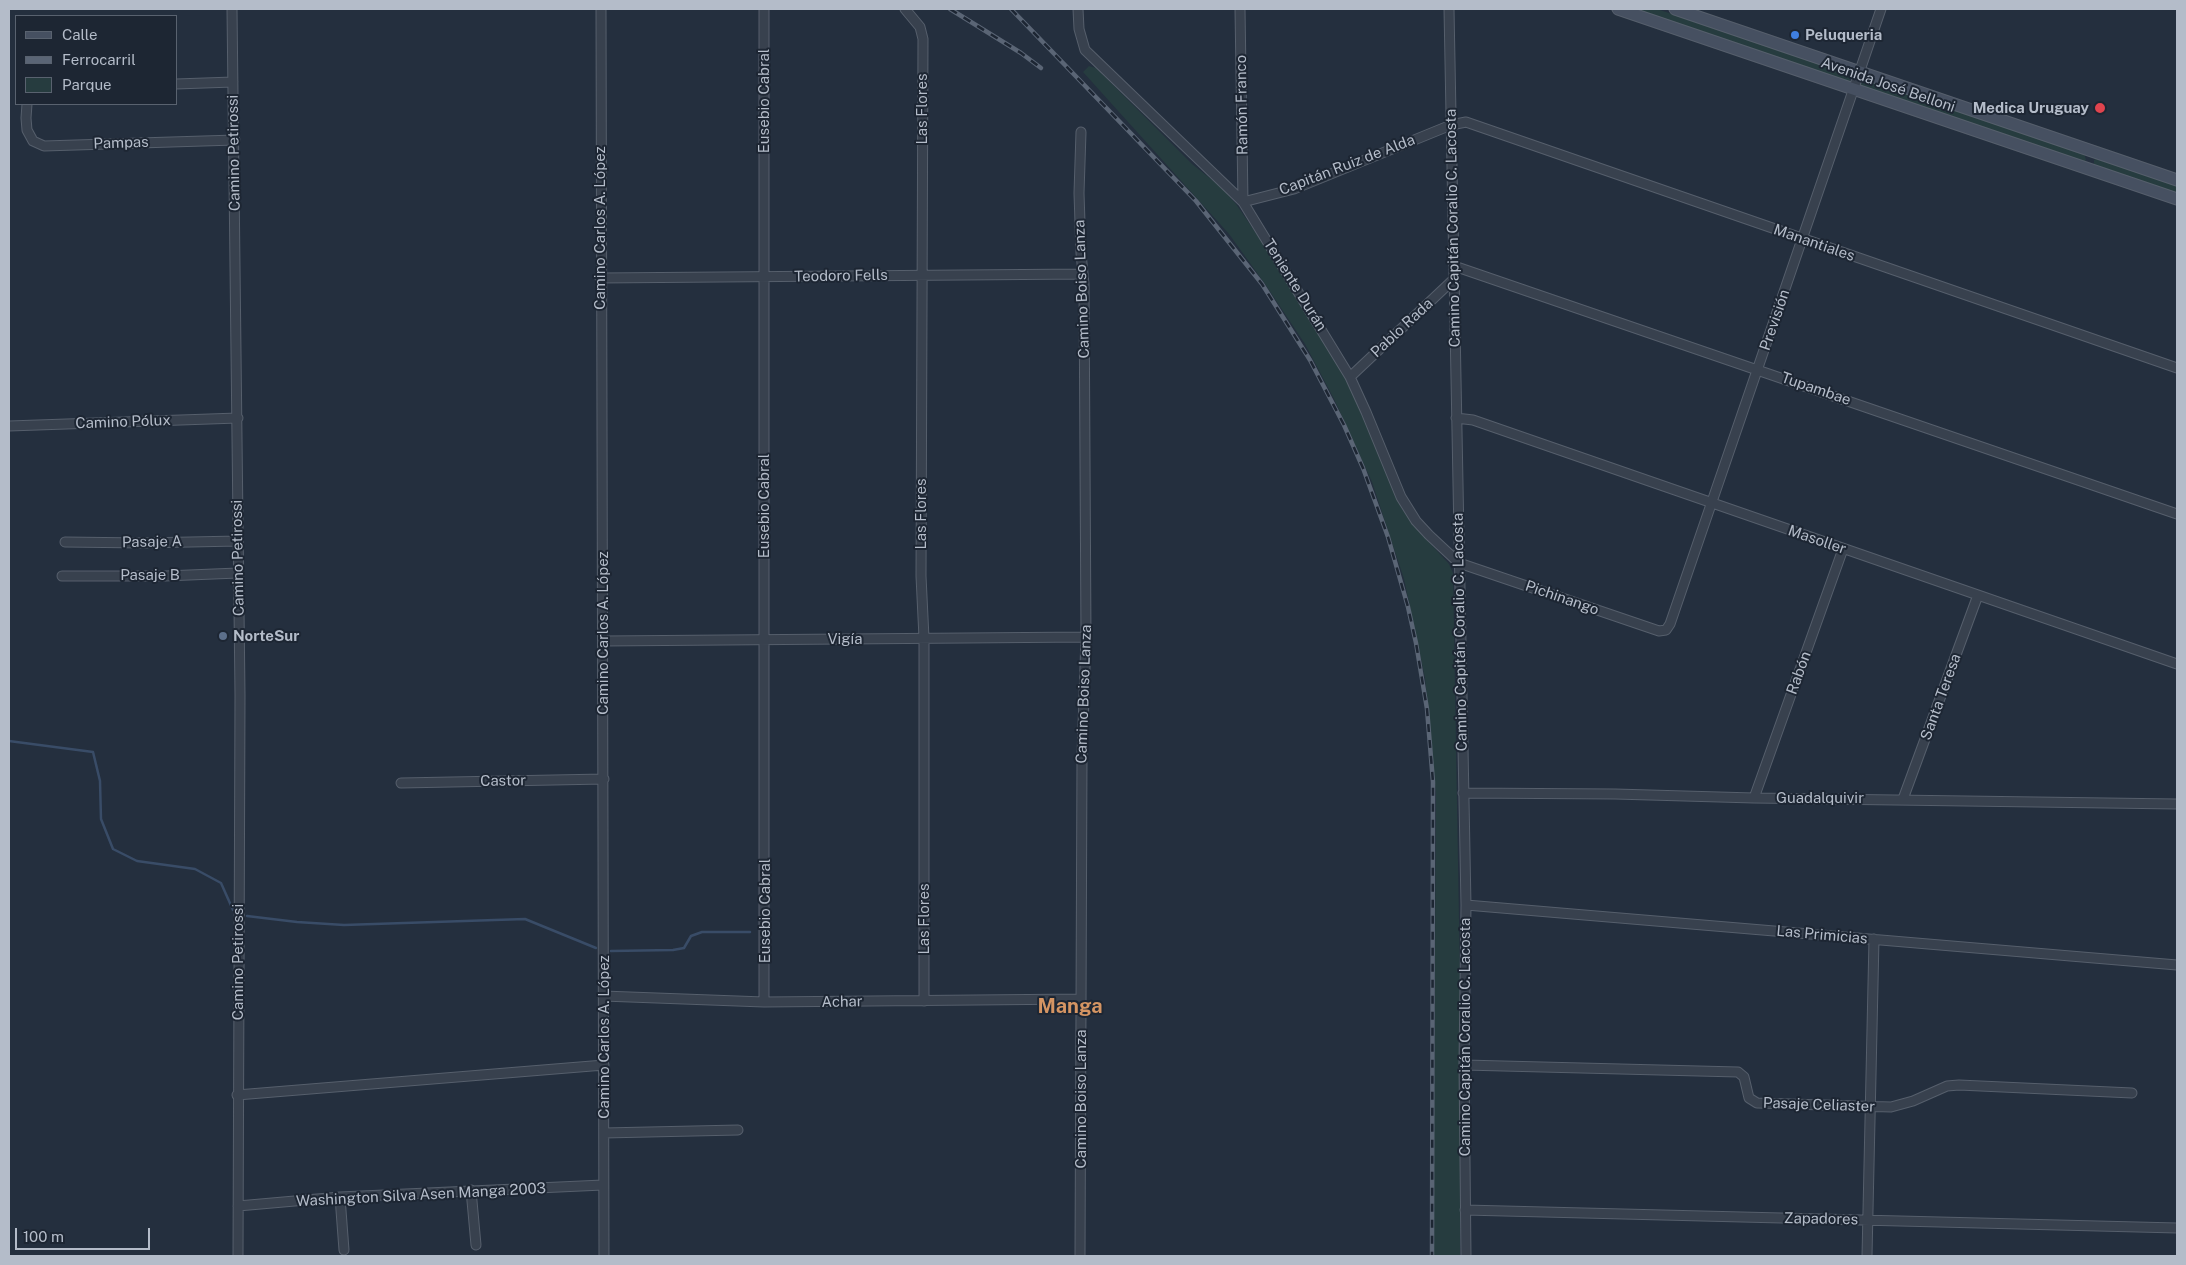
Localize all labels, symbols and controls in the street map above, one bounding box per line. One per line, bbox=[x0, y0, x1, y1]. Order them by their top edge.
legend bbox=[15, 15, 178, 105]
text: Calle bbox=[62, 26, 98, 43]
place label: Peluqueria bbox=[1805, 26, 1882, 44]
marker: Peluqueria bbox=[1789, 29, 1801, 41]
street label: Eusebio Cabral bbox=[755, 49, 773, 153]
text: Ferrocarril bbox=[62, 51, 136, 68]
street label: Avenida José Belloni bbox=[1818, 54, 1958, 116]
street label: Ramón Franco bbox=[1232, 55, 1252, 155]
street label: Las Flores bbox=[913, 73, 931, 145]
text: Parque bbox=[62, 76, 112, 93]
street label: Camino Petirossi bbox=[224, 95, 244, 211]
place label: Medica Uruguay bbox=[1973, 99, 2089, 117]
marker: Medica Uruguay bbox=[2093, 101, 2107, 115]
street label: Camino Capitán Coralio C. Lacosta bbox=[1442, 109, 1464, 347]
street label: Capitán Ruiz de Alda bbox=[1277, 131, 1417, 199]
street label: Pampas bbox=[93, 133, 149, 153]
street label: Camino Carlos A. López bbox=[591, 146, 609, 310]
street label: Camino Boiso Lanza bbox=[1071, 219, 1093, 359]
street label: Manantiales bbox=[1771, 221, 1857, 265]
street label: Teniente Durán bbox=[1260, 236, 1330, 334]
street label: Teodoro Fells bbox=[794, 266, 888, 286]
street label: Previsión bbox=[1756, 287, 1794, 353]
street label: Pablo Rada bbox=[1367, 295, 1437, 361]
street label: Tupambae bbox=[1779, 369, 1853, 409]
street label: Camino Pólux bbox=[75, 411, 171, 433]
street label: Eusebio Cabral bbox=[755, 454, 773, 558]
street label: Las Flores bbox=[912, 478, 930, 550]
street label: Camino Petirossi bbox=[228, 500, 248, 616]
street label: Camino Capitán Coralio C. Lacosta bbox=[1449, 513, 1471, 751]
street label: Masoller bbox=[1786, 522, 1848, 558]
street label: Pasaje A bbox=[122, 532, 182, 552]
street label: Camino Carlos A. López bbox=[594, 551, 612, 715]
street label: Pasaje B bbox=[120, 566, 180, 584]
street label: Pichinango bbox=[1523, 577, 1601, 619]
street label: Camino Boiso Lanza bbox=[1073, 624, 1095, 764]
place label: NorteSur bbox=[233, 627, 299, 645]
marker: NorteSur bbox=[217, 630, 229, 642]
street label: Vigía bbox=[827, 630, 863, 648]
street label: Rabón bbox=[1783, 649, 1815, 697]
street label: Santa Teresa bbox=[1917, 651, 1965, 743]
street label: Castor bbox=[480, 772, 526, 790]
street label: Guadalquivir bbox=[1776, 789, 1864, 807]
street label: Eusebio Cabral bbox=[756, 859, 774, 963]
street label: Las Flores bbox=[915, 883, 933, 955]
street label: Camino Petirossi bbox=[229, 904, 247, 1020]
street label: Camino Capitán Coralio C. Lacosta bbox=[1456, 918, 1474, 1156]
street label: Las Primicias bbox=[1776, 922, 1868, 948]
street label: Camino Carlos A. López bbox=[595, 955, 613, 1119]
street label: Achar bbox=[821, 993, 863, 1011]
district label: Manga bbox=[1037, 995, 1103, 1019]
street label: Camino Boiso Lanza bbox=[1072, 1029, 1090, 1169]
street label: Pasaje Celiaster bbox=[1763, 1094, 1875, 1116]
street label: Washington Silva Asen Manga 2003 bbox=[295, 1179, 547, 1211]
street label: Zapadores bbox=[1784, 1209, 1858, 1229]
scale bar bbox=[18, 1218, 152, 1250]
text: 100 m bbox=[23, 1228, 64, 1245]

